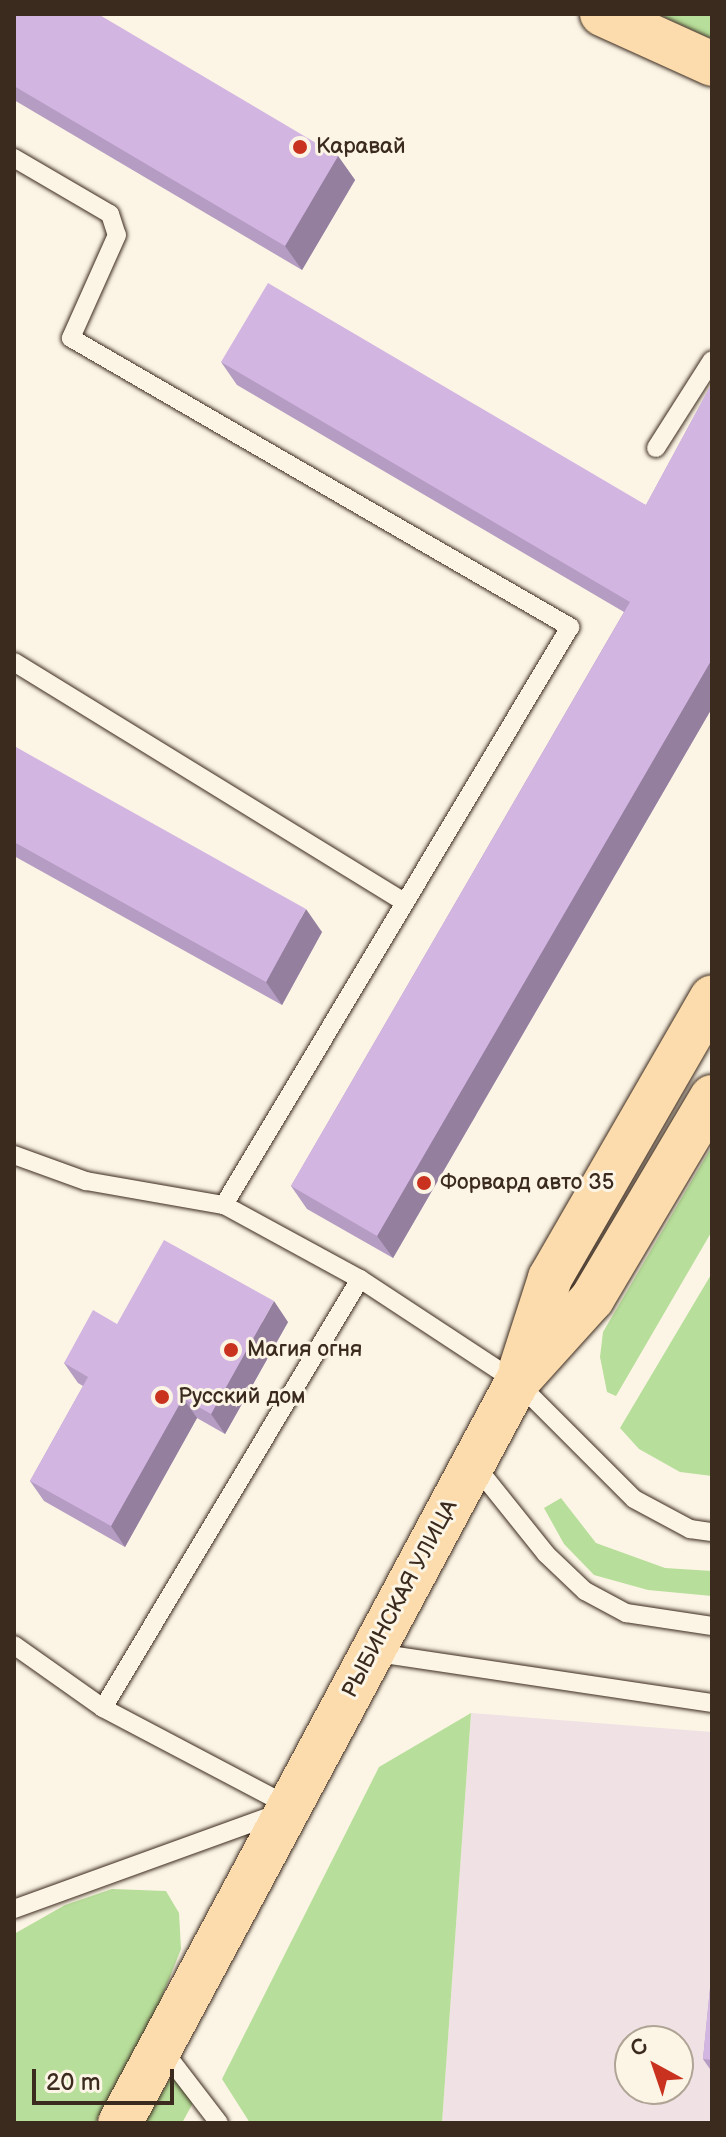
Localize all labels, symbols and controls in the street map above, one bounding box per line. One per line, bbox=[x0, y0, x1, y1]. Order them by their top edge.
place label: Каравай bbox=[316, 134, 406, 160]
marker: Каравай bbox=[291, 138, 309, 156]
place label: Форвард авто 35 bbox=[440, 1170, 614, 1196]
marker: Форвард авто 35 bbox=[415, 1174, 433, 1192]
place label: Магия огня bbox=[247, 1337, 362, 1363]
marker: Магия огня bbox=[222, 1341, 240, 1359]
place label: Русский дом bbox=[178, 1384, 305, 1410]
marker: Русский дом bbox=[153, 1388, 171, 1406]
street label: РЫБИНСКАЯ УЛИЦА bbox=[337, 1496, 463, 1702]
north arrow bbox=[614, 2025, 694, 2105]
text: С bbox=[625, 2033, 654, 2063]
scale bar bbox=[36, 2053, 178, 2103]
text: 20 m bbox=[46, 2068, 101, 2097]

